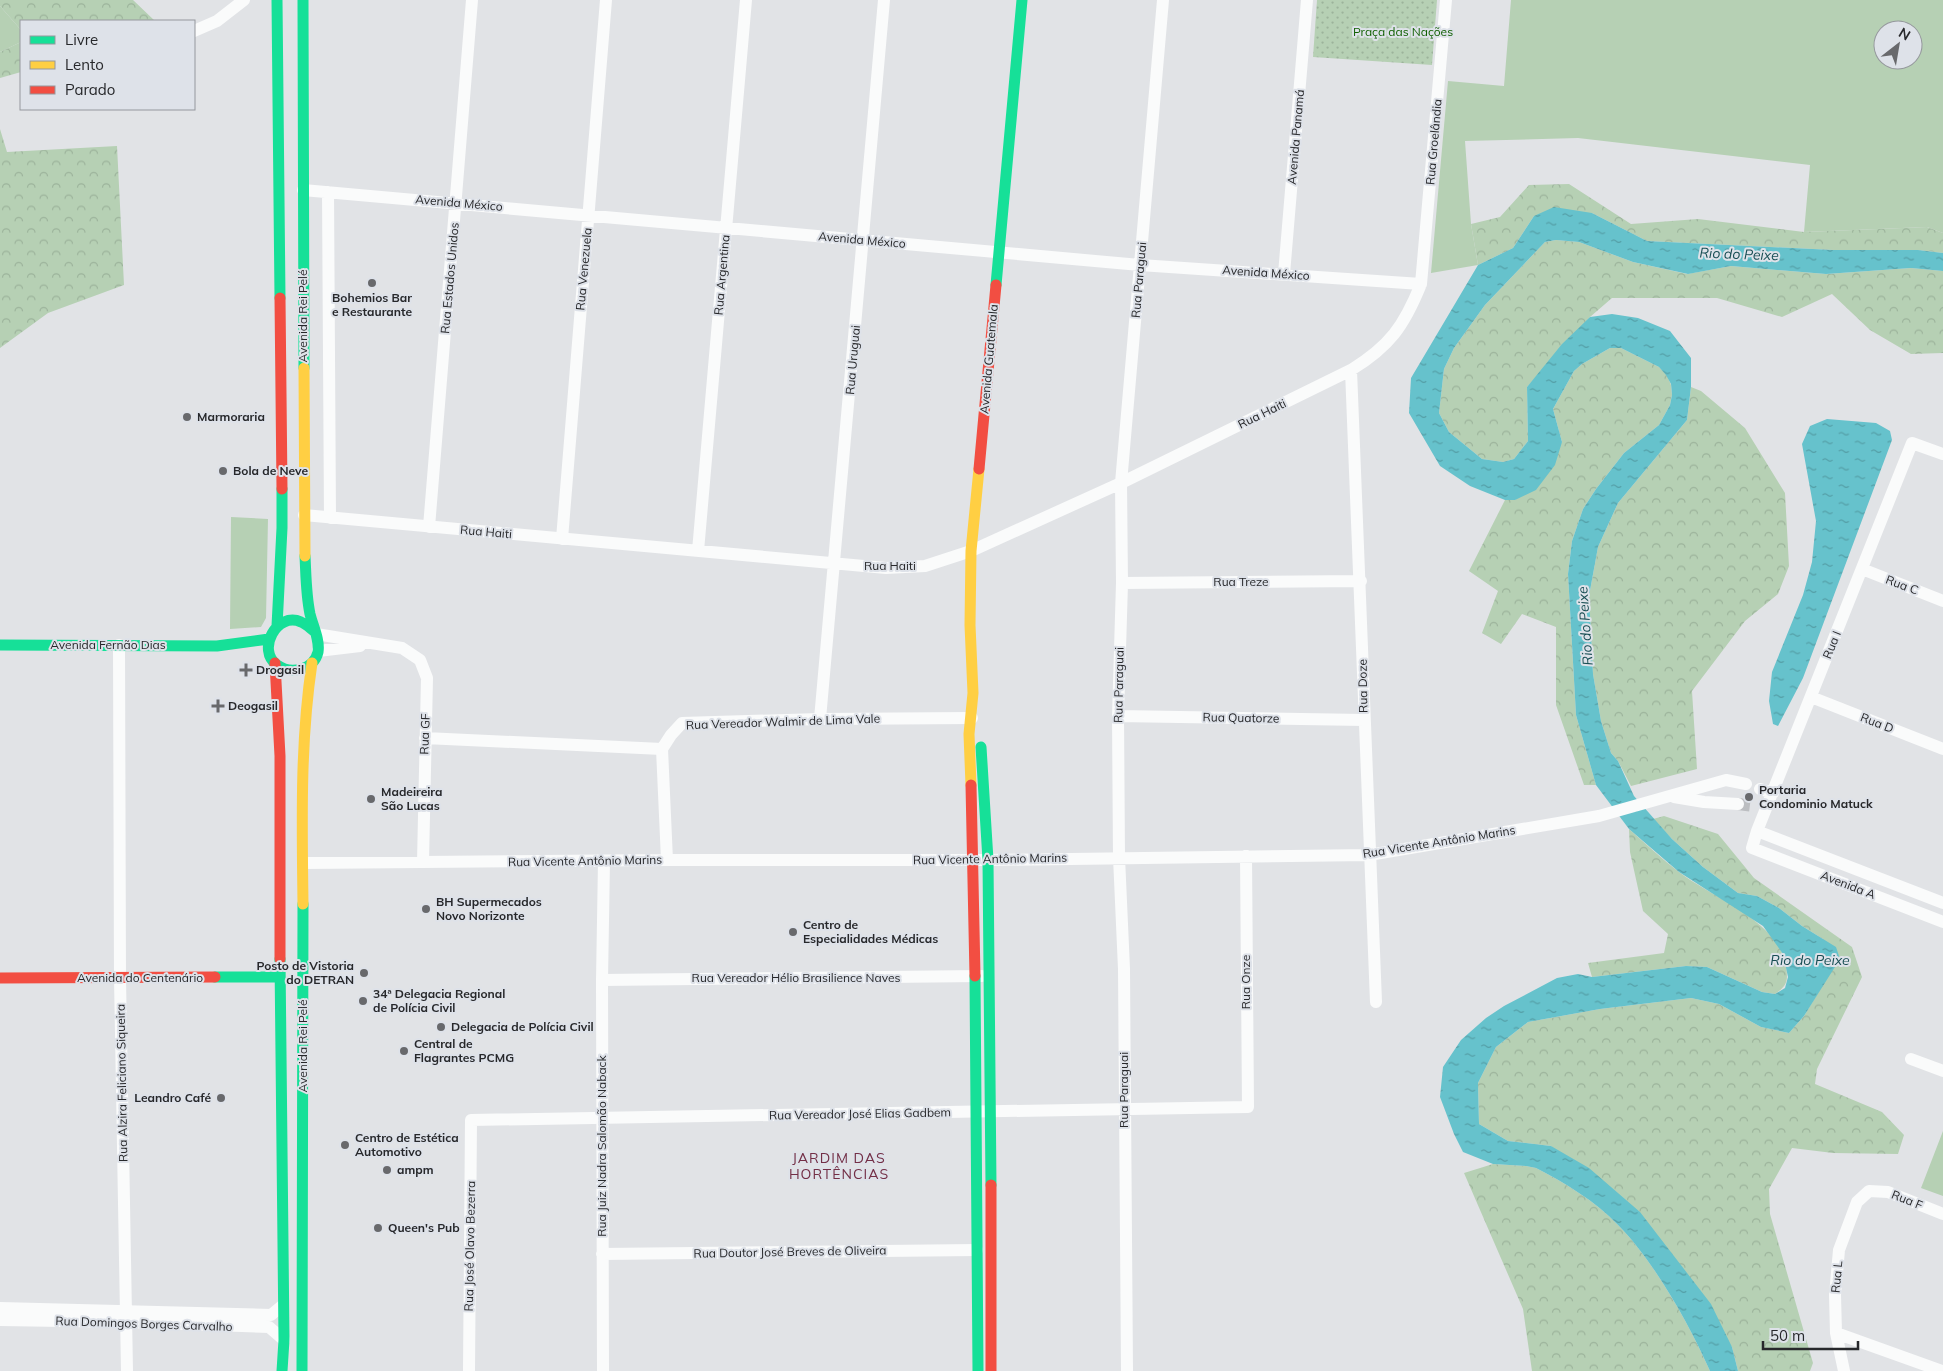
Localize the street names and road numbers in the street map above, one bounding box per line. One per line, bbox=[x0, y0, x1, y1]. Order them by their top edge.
street label: Avenida Panamá bbox=[1284, 89, 1307, 185]
street label: Rua Groelândia bbox=[1422, 98, 1445, 186]
street label: Avenida México bbox=[415, 191, 503, 214]
street label: Rua Estados Unidos bbox=[437, 222, 462, 334]
street label: Rua Venezuela bbox=[572, 227, 595, 311]
street label: Avenida México bbox=[818, 228, 906, 251]
street label: Rua Argentina bbox=[711, 234, 732, 316]
street label: Rua Paraguai bbox=[1128, 241, 1149, 318]
street label: Avenida México bbox=[1222, 262, 1310, 283]
street label: Avenida Rei Pelé bbox=[295, 270, 310, 362]
street label: Avenida Guatemala bbox=[976, 303, 1001, 414]
street label: Rua Uruguai bbox=[842, 324, 863, 395]
street label: Rua Haiti bbox=[1235, 395, 1289, 432]
street label: Rua Haiti bbox=[460, 522, 513, 541]
street label: Rua Haiti bbox=[864, 558, 916, 573]
street label: Rua C bbox=[1884, 571, 1921, 598]
street label: Rua Treze bbox=[1213, 574, 1269, 589]
street label: Rua I bbox=[1819, 629, 1844, 661]
street label: Avenida Fernão Dias bbox=[50, 637, 166, 652]
street label: Rua Paraguai bbox=[1110, 647, 1127, 723]
street label: Rua Doze bbox=[1355, 659, 1370, 713]
street label: Rua Quatorze bbox=[1202, 709, 1280, 726]
street label: Rua D bbox=[1858, 709, 1896, 736]
street label: Rua Vereador Walmir de Lima Vale bbox=[686, 711, 880, 732]
street label: Rua GF bbox=[416, 713, 433, 755]
street label: Rua Vicente Antônio Marins bbox=[1362, 822, 1516, 861]
street label: Rua Vicente Antônio Marins bbox=[913, 850, 1067, 867]
street label: Rua Vicente Antônio Marins bbox=[508, 852, 662, 869]
street label: Avenida A bbox=[1819, 867, 1878, 902]
street label: Rua Onze bbox=[1238, 955, 1253, 1009]
street label: Avenida do Centenário bbox=[77, 970, 203, 985]
street label: Rua Vereador Hélio Brasilience Naves bbox=[692, 970, 900, 985]
street label: Avenida Rei Pelé bbox=[295, 1000, 310, 1092]
street label: Rua Alzira Feliciano Siqueira bbox=[113, 1004, 130, 1162]
street label: Rua Paraguai bbox=[1116, 1052, 1131, 1128]
street label: Rua Juiz Nadra Salomão Naback bbox=[594, 1054, 609, 1237]
street label: Rua Vereador José Elias Gadbem bbox=[769, 1104, 951, 1123]
street label: Rua José Olavo Bezerra bbox=[461, 1181, 478, 1311]
street label: Rua F bbox=[1889, 1187, 1925, 1213]
street label: Rua Doutor José Breves de Oliveira bbox=[693, 1242, 887, 1261]
street label: Rua L bbox=[1828, 1260, 1845, 1294]
street label: Rua Domingos Borges Carvalho bbox=[55, 1313, 233, 1334]

